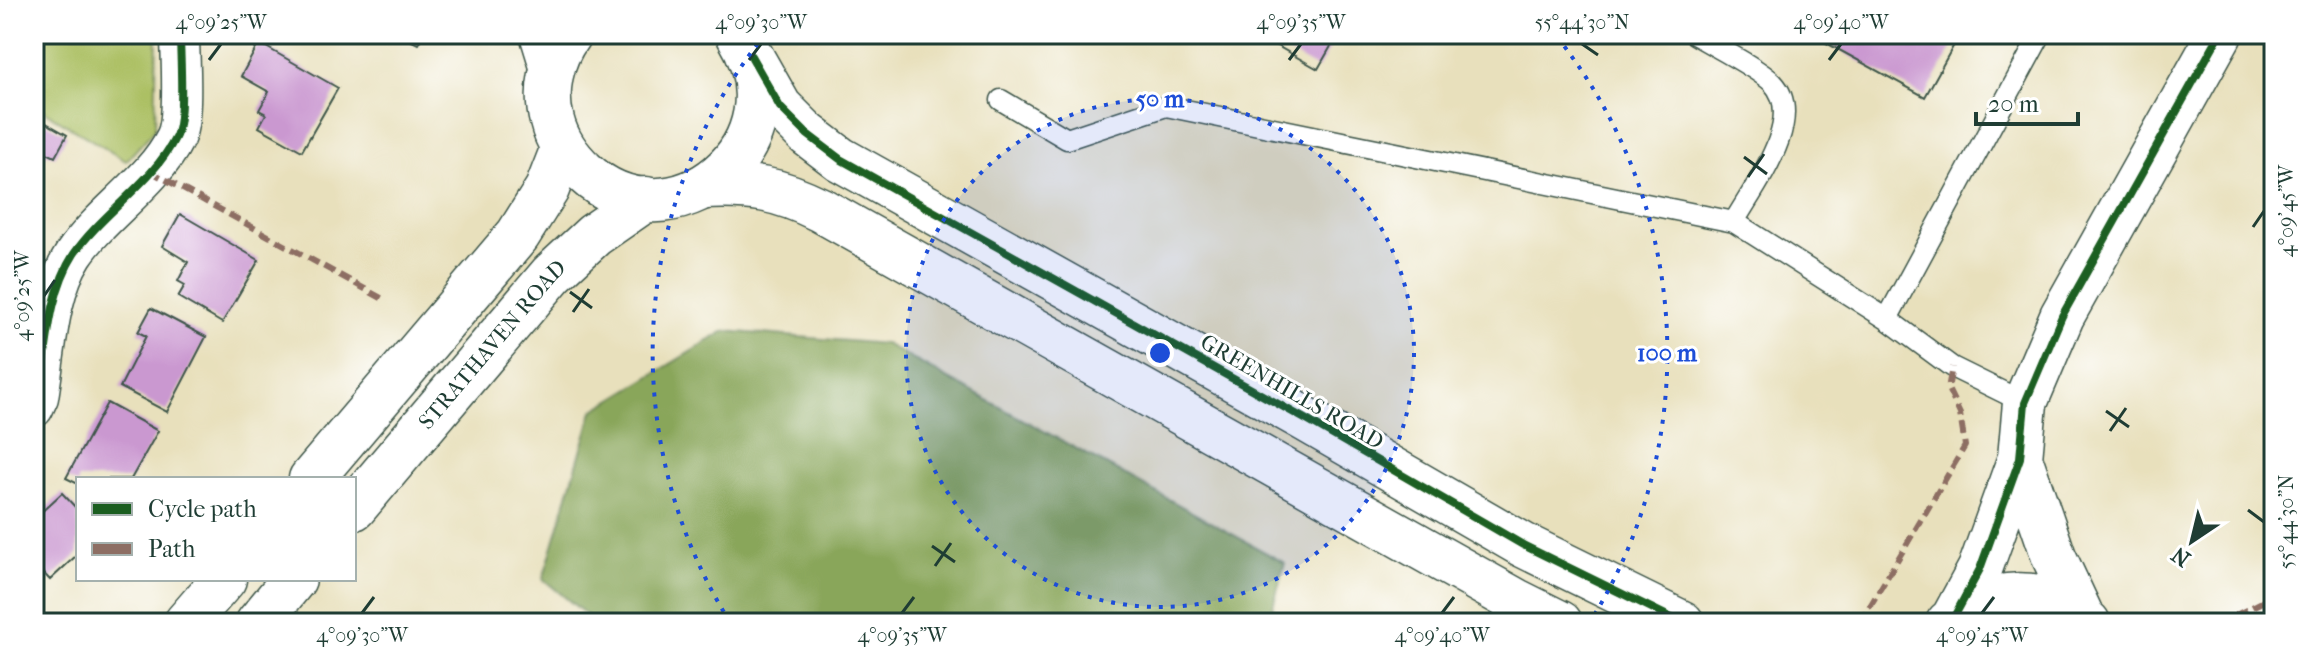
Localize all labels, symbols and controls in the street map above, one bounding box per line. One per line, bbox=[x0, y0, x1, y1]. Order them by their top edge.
text: 4°09'25"W bbox=[175, 11, 268, 34]
text: 4°09'30"W bbox=[715, 11, 808, 34]
text: 4°09'35"W bbox=[1256, 11, 1347, 34]
text: 55°44'30"N bbox=[1535, 11, 1629, 34]
text: 4°09'40"W bbox=[1793, 11, 1890, 34]
scale bar bbox=[1976, 76, 2078, 126]
text: 50 m bbox=[1136, 85, 1185, 113]
text: 20 m bbox=[1988, 90, 2039, 118]
text: 4°09'45"W bbox=[2275, 164, 2298, 257]
text: 4°09'25"W bbox=[11, 249, 34, 342]
street label: STRATHAVEN ROAD bbox=[413, 255, 571, 435]
street label: GREENHILLS ROAD bbox=[1196, 329, 1388, 455]
centre of rings bbox=[1146, 339, 1174, 367]
text: 100 m bbox=[1637, 339, 1698, 367]
text: 55°44'30"N bbox=[2275, 475, 2298, 569]
legend bbox=[76, 477, 356, 581]
text: Cycle path bbox=[148, 495, 257, 523]
north arrow bbox=[2152, 501, 2232, 581]
text: Path bbox=[148, 535, 196, 563]
text: N bbox=[2167, 541, 2195, 572]
text: 4°09'30"W bbox=[316, 624, 409, 647]
text: 4°09'35"W bbox=[857, 624, 948, 647]
text: 4°09'40"W bbox=[1394, 624, 1491, 647]
text: 4°09'45"W bbox=[1936, 624, 2029, 647]

